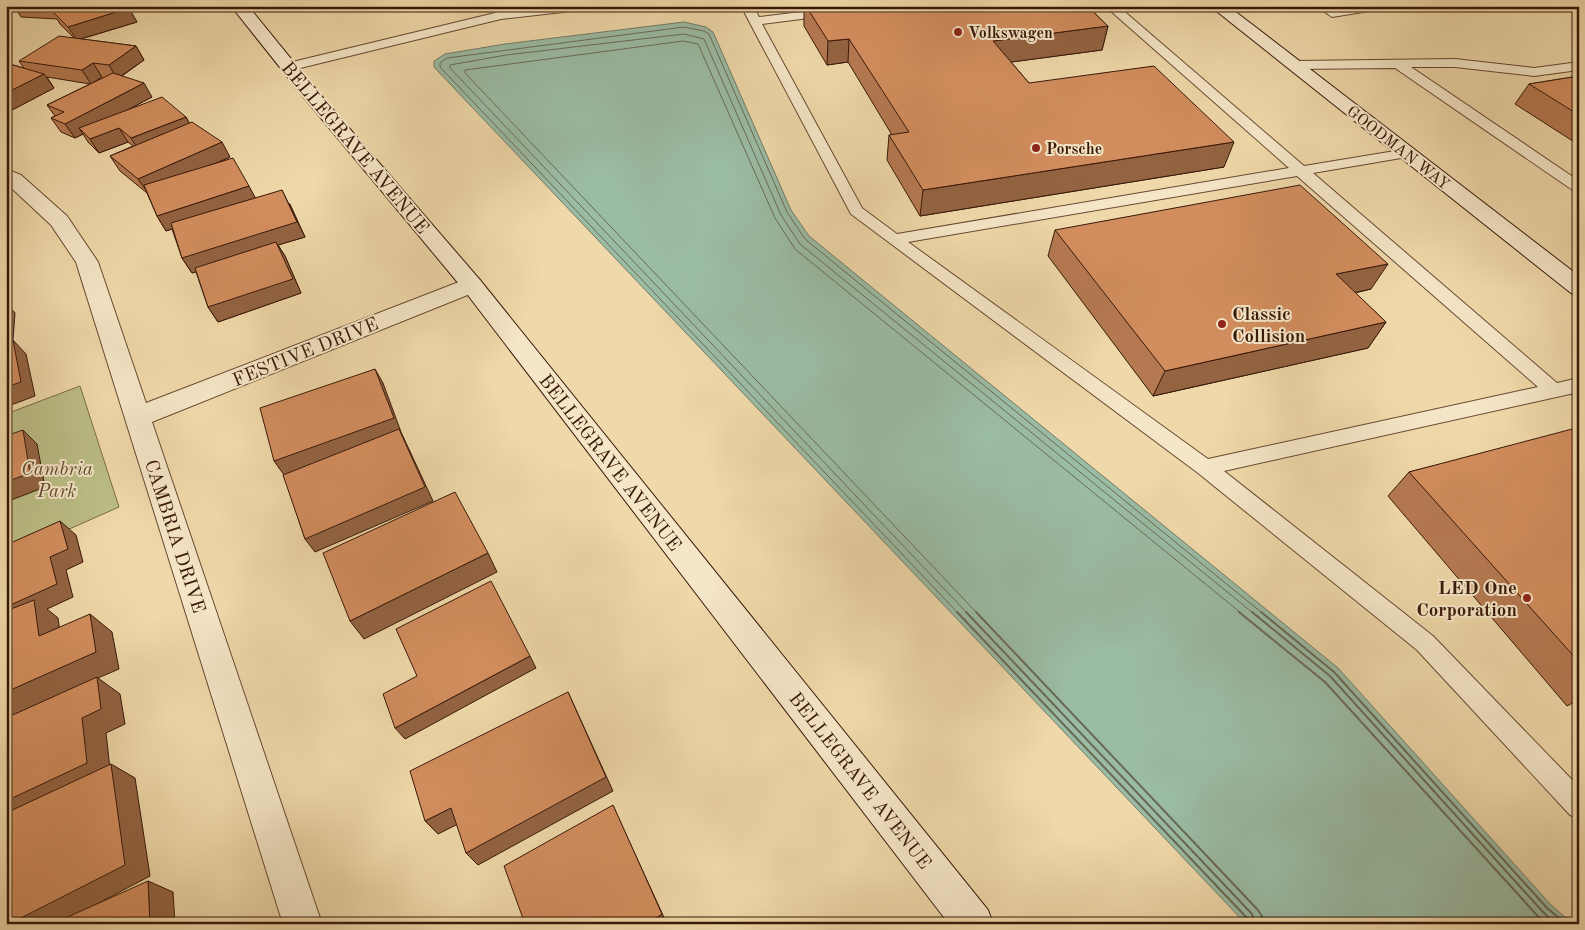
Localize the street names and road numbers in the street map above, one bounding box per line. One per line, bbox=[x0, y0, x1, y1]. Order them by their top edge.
street label: BELLEGRAVE AVENUE bbox=[277, 59, 432, 238]
street label: GOODMAN WAY bbox=[1343, 104, 1452, 194]
street label: FESTIVE DRIVE bbox=[230, 315, 382, 391]
street label: BELLEGRAVE AVENUE bbox=[534, 372, 684, 555]
street label: CAMBRIA DRIVE bbox=[140, 458, 207, 616]
street label: BELLEGRAVE AVENUE bbox=[784, 690, 934, 873]

